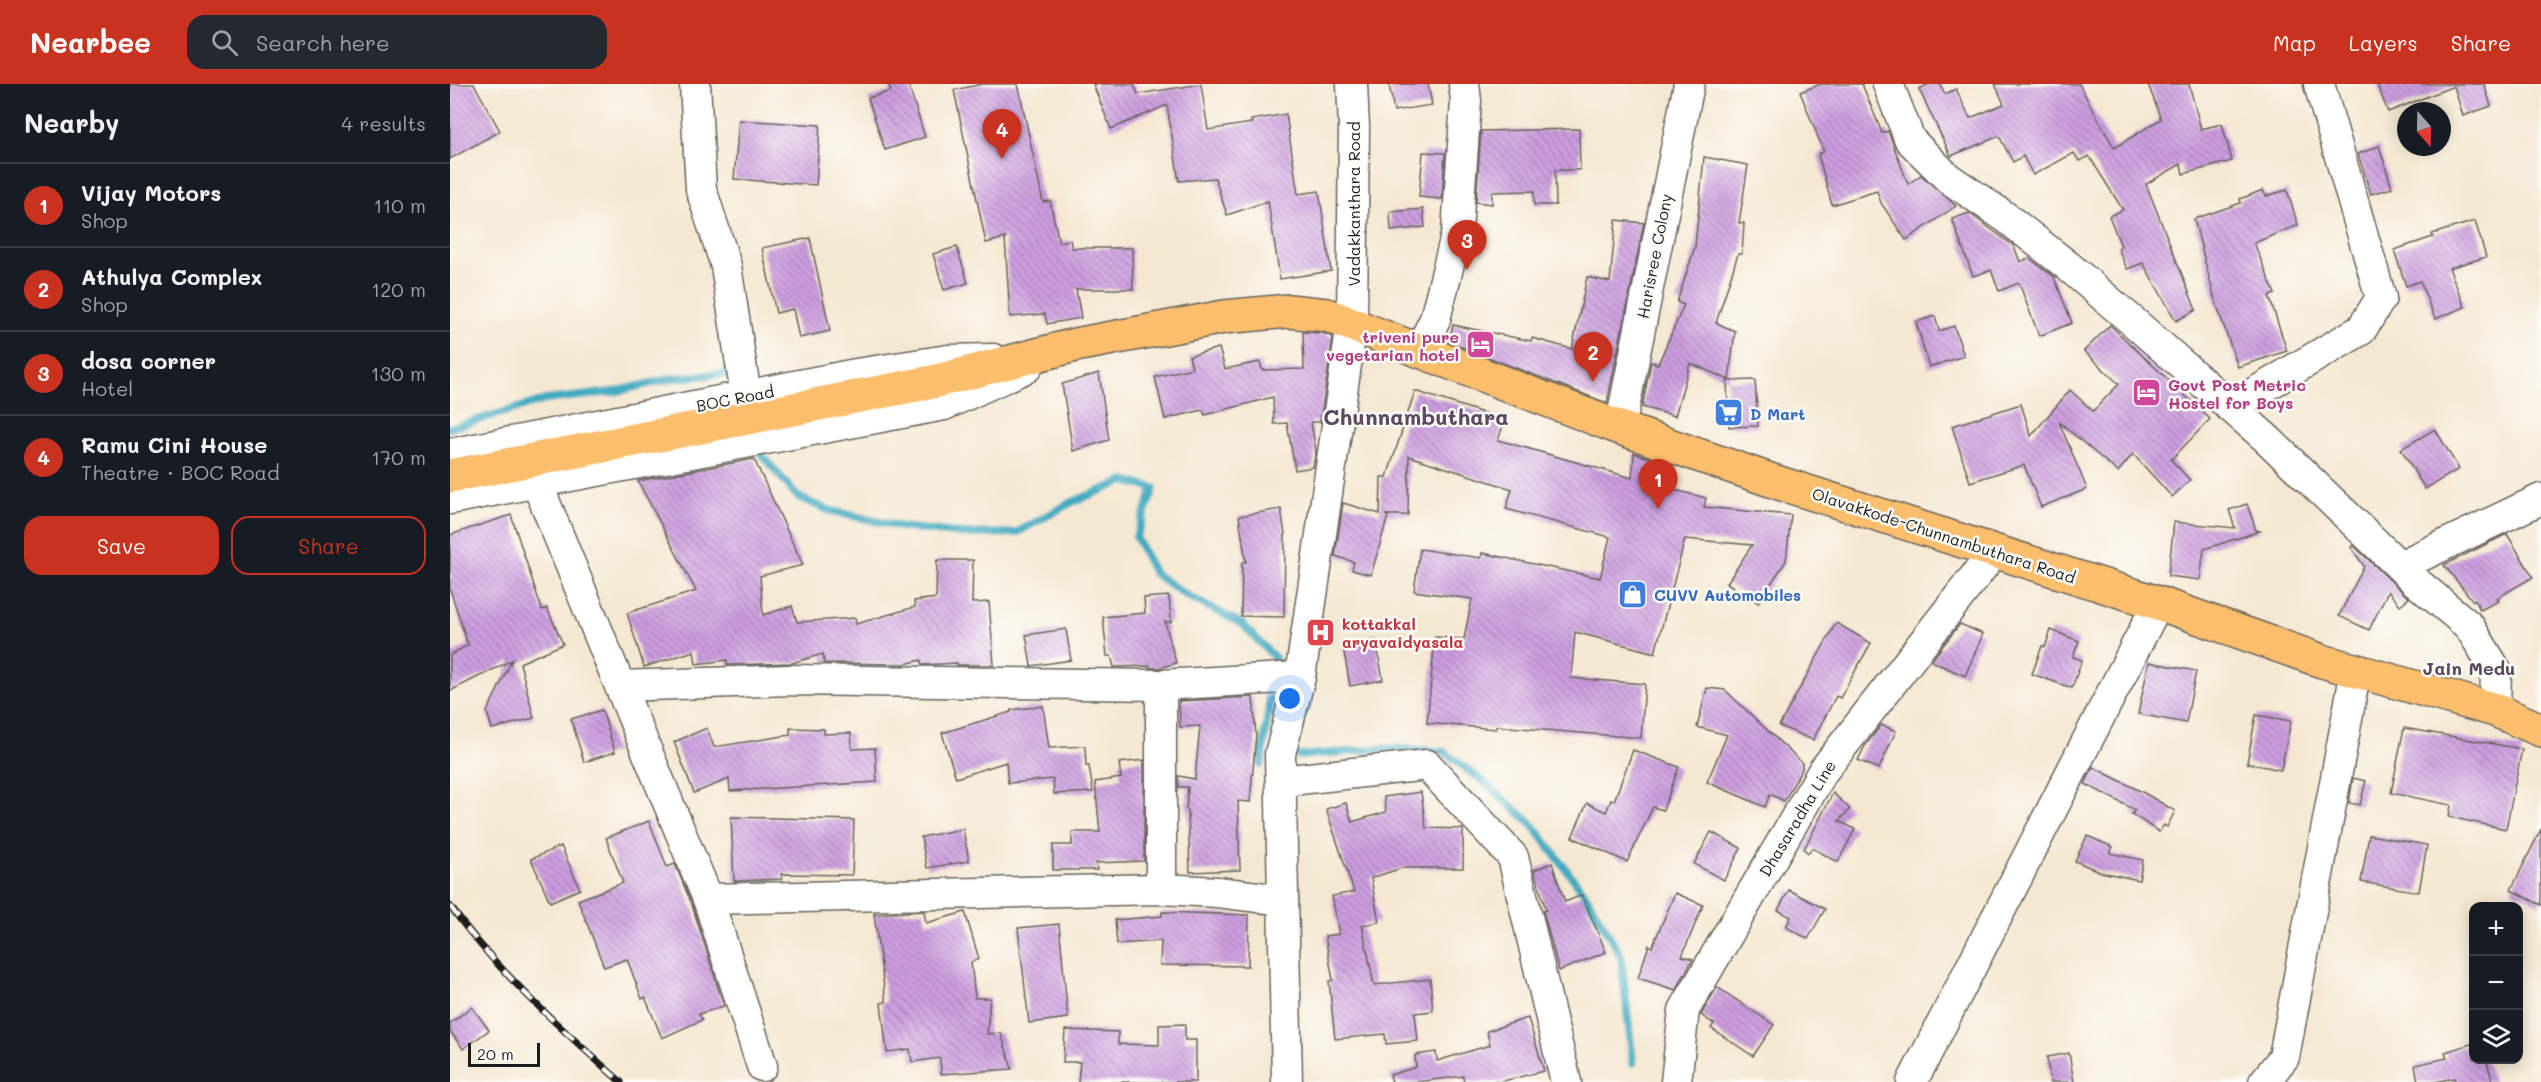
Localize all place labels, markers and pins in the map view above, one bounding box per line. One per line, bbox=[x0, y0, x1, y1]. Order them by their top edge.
pin: 4 bbox=[982, 110, 1022, 159]
pin: 3 bbox=[1448, 220, 1486, 270]
place label: triveni pure vegetarian hotel bbox=[1326, 326, 1459, 365]
hotel icon: triveni pure vegetarian hotel bbox=[1464, 329, 1496, 361]
pin: 2 bbox=[1574, 332, 1612, 382]
place label: Govt Post Metric Hostel for Boys bbox=[2168, 374, 2306, 413]
hotel icon: Govt Post Metric Hostel for Boys bbox=[2131, 377, 2163, 409]
supermarket icon: D Mart bbox=[1713, 397, 1745, 429]
place label: D Mart bbox=[1750, 403, 1805, 424]
pin: 1 bbox=[1638, 460, 1678, 509]
shop icon: CUVV Automobiles bbox=[1617, 578, 1649, 610]
place label: CUVV Automobiles bbox=[1654, 584, 1801, 605]
place label: kottakkal aryavaidyasala bbox=[1342, 613, 1463, 652]
hospital icon: kottakkal aryavaidyasala bbox=[1305, 616, 1337, 648]

